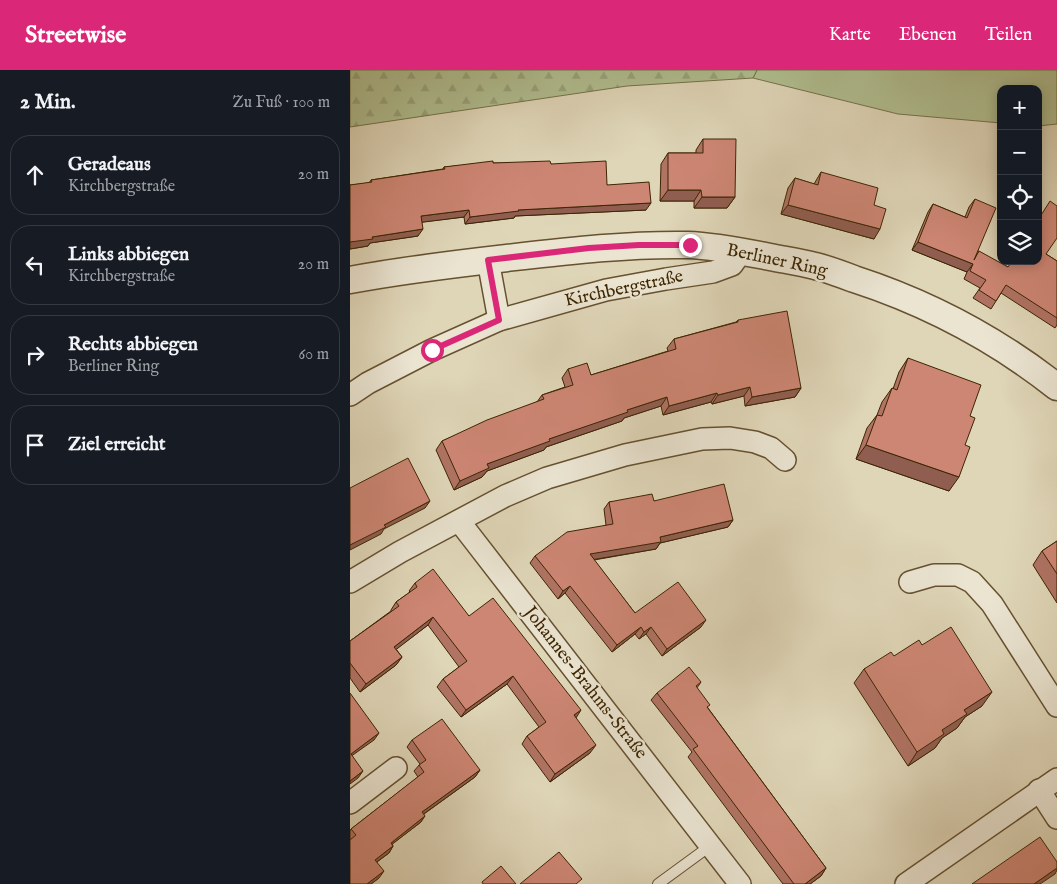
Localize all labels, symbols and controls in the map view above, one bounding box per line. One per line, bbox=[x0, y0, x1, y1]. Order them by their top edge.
text: Streetwise bbox=[25, 20, 126, 51]
text: Karte bbox=[829, 24, 871, 47]
text: Ebenen bbox=[899, 24, 957, 47]
text: Teilen bbox=[985, 24, 1032, 47]
map controls bbox=[997, 85, 1042, 265]
button: + bbox=[997, 85, 1042, 130]
text: 2 Min. bbox=[20, 89, 76, 116]
text: Zu Fuß · 100 m bbox=[232, 93, 330, 113]
button: − bbox=[997, 130, 1042, 175]
text: Geradeaus bbox=[68, 153, 151, 177]
icon: ahead bbox=[21, 161, 49, 189]
text: 20 m bbox=[298, 165, 329, 185]
button: locate bbox=[997, 175, 1042, 220]
text: Kirchbergstraße bbox=[68, 177, 175, 197]
button: layers bbox=[997, 220, 1042, 265]
route end bbox=[679, 234, 702, 257]
street label: Berliner Ring bbox=[724, 239, 830, 283]
text: Links abbiegen bbox=[68, 243, 189, 267]
icon: left bbox=[21, 251, 49, 279]
text: 20 m bbox=[298, 255, 329, 275]
street label: Kirchbergstraße bbox=[563, 265, 685, 313]
text: Kirchbergstraße bbox=[68, 267, 175, 287]
text: Rechts abbiegen bbox=[68, 333, 198, 357]
route start bbox=[421, 339, 444, 362]
icon: right bbox=[21, 341, 49, 369]
text: 60 m bbox=[299, 345, 329, 365]
text: Berliner Ring bbox=[68, 357, 159, 377]
icon: arrive bbox=[21, 431, 49, 459]
text: Ziel erreicht bbox=[68, 433, 166, 457]
street label: Johannes-Brahms-Straße bbox=[517, 600, 652, 764]

